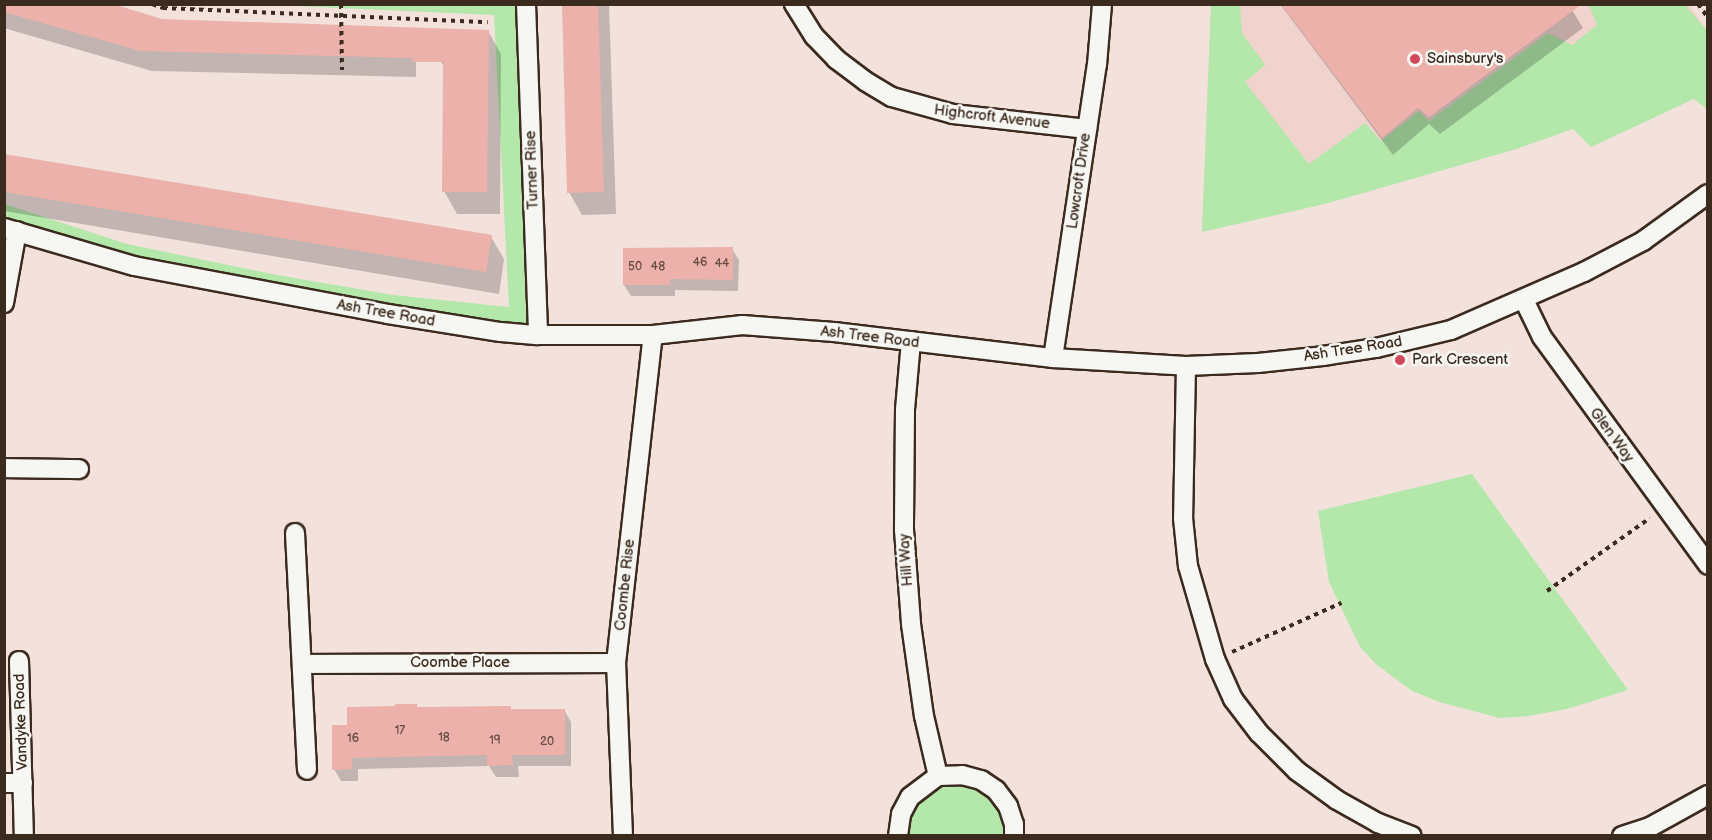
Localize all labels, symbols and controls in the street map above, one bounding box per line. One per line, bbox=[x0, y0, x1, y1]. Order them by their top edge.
place label: Sainsbury's bbox=[1427, 50, 1503, 68]
marker: Sainsbury's bbox=[1408, 52, 1422, 66]
street label: Highcroft Avenue bbox=[933, 101, 1051, 133]
street label: Turner Rise bbox=[522, 130, 542, 210]
street label: Lowcroft Drive bbox=[1063, 132, 1095, 230]
house number: 46 bbox=[693, 256, 707, 270]
house number: 44 bbox=[715, 257, 729, 271]
house number: 50 bbox=[628, 260, 642, 274]
house number: 48 bbox=[651, 260, 665, 274]
street label: Ash Tree Road bbox=[335, 295, 437, 331]
street label: Ash Tree Road bbox=[819, 322, 921, 352]
street label: Ash Tree Road bbox=[1302, 332, 1404, 366]
place label: Park Crescent bbox=[1412, 351, 1508, 369]
marker: Park Crescent bbox=[1393, 353, 1407, 367]
street label: Glen Way bbox=[1586, 404, 1638, 466]
street label: Hill Way bbox=[895, 533, 917, 587]
street label: Coombe Rise bbox=[611, 538, 639, 632]
street label: Coombe Place bbox=[410, 654, 510, 672]
street label: Vandyke Road bbox=[10, 673, 32, 771]
house number: 17 bbox=[395, 724, 405, 738]
house number: 18 bbox=[438, 731, 450, 745]
house number: 16 bbox=[347, 732, 359, 746]
house number: 19 bbox=[489, 734, 501, 748]
house number: 20 bbox=[540, 735, 554, 749]

